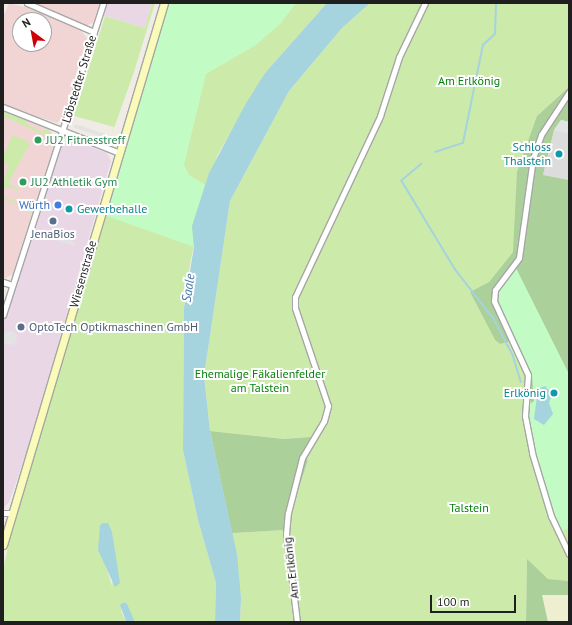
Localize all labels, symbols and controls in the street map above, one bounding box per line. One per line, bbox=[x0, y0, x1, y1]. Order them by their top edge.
north arrow bbox=[12, 12, 52, 52]
text: N bbox=[19, 15, 33, 31]
street label: Löbstedter Straße bbox=[59, 33, 99, 125]
park label: Am Erlkönig bbox=[438, 74, 500, 88]
place label: JU2 Fitnesstreff bbox=[46, 133, 125, 147]
marker: JU2 Fitnesstreff bbox=[33, 135, 43, 145]
place label: Schloss Thalstein bbox=[503, 140, 551, 168]
marker: Schloss Thalstein bbox=[554, 149, 564, 159]
place label: JU2 Athletik Gym bbox=[31, 175, 118, 189]
marker: JU2 Athletik Gym bbox=[18, 177, 28, 187]
place label: Würth bbox=[19, 198, 50, 212]
marker: Würth bbox=[53, 200, 63, 210]
place label: Gewerbehalle bbox=[77, 202, 147, 216]
marker: Gewerbehalle bbox=[64, 204, 74, 214]
marker: JenaBios bbox=[48, 216, 58, 226]
place label: JenaBios bbox=[31, 227, 75, 241]
street label: Wiesenstraße bbox=[67, 239, 99, 309]
water label: Saale bbox=[179, 273, 199, 303]
place label: OptoTech Optikmaschinen GmbH bbox=[29, 320, 198, 334]
marker: OptoTech Optikmaschinen GmbH bbox=[16, 322, 26, 332]
park label: Ehemalige Fäkalienfelder am Talstein bbox=[195, 367, 325, 395]
place label: Erlkönig bbox=[504, 386, 546, 400]
marker: Erlkönig bbox=[549, 388, 559, 398]
park label: Talstein bbox=[449, 501, 489, 515]
street label: Am Erlkönig bbox=[280, 536, 302, 600]
scale bar bbox=[432, 587, 518, 613]
text: 100 m bbox=[437, 594, 470, 609]

